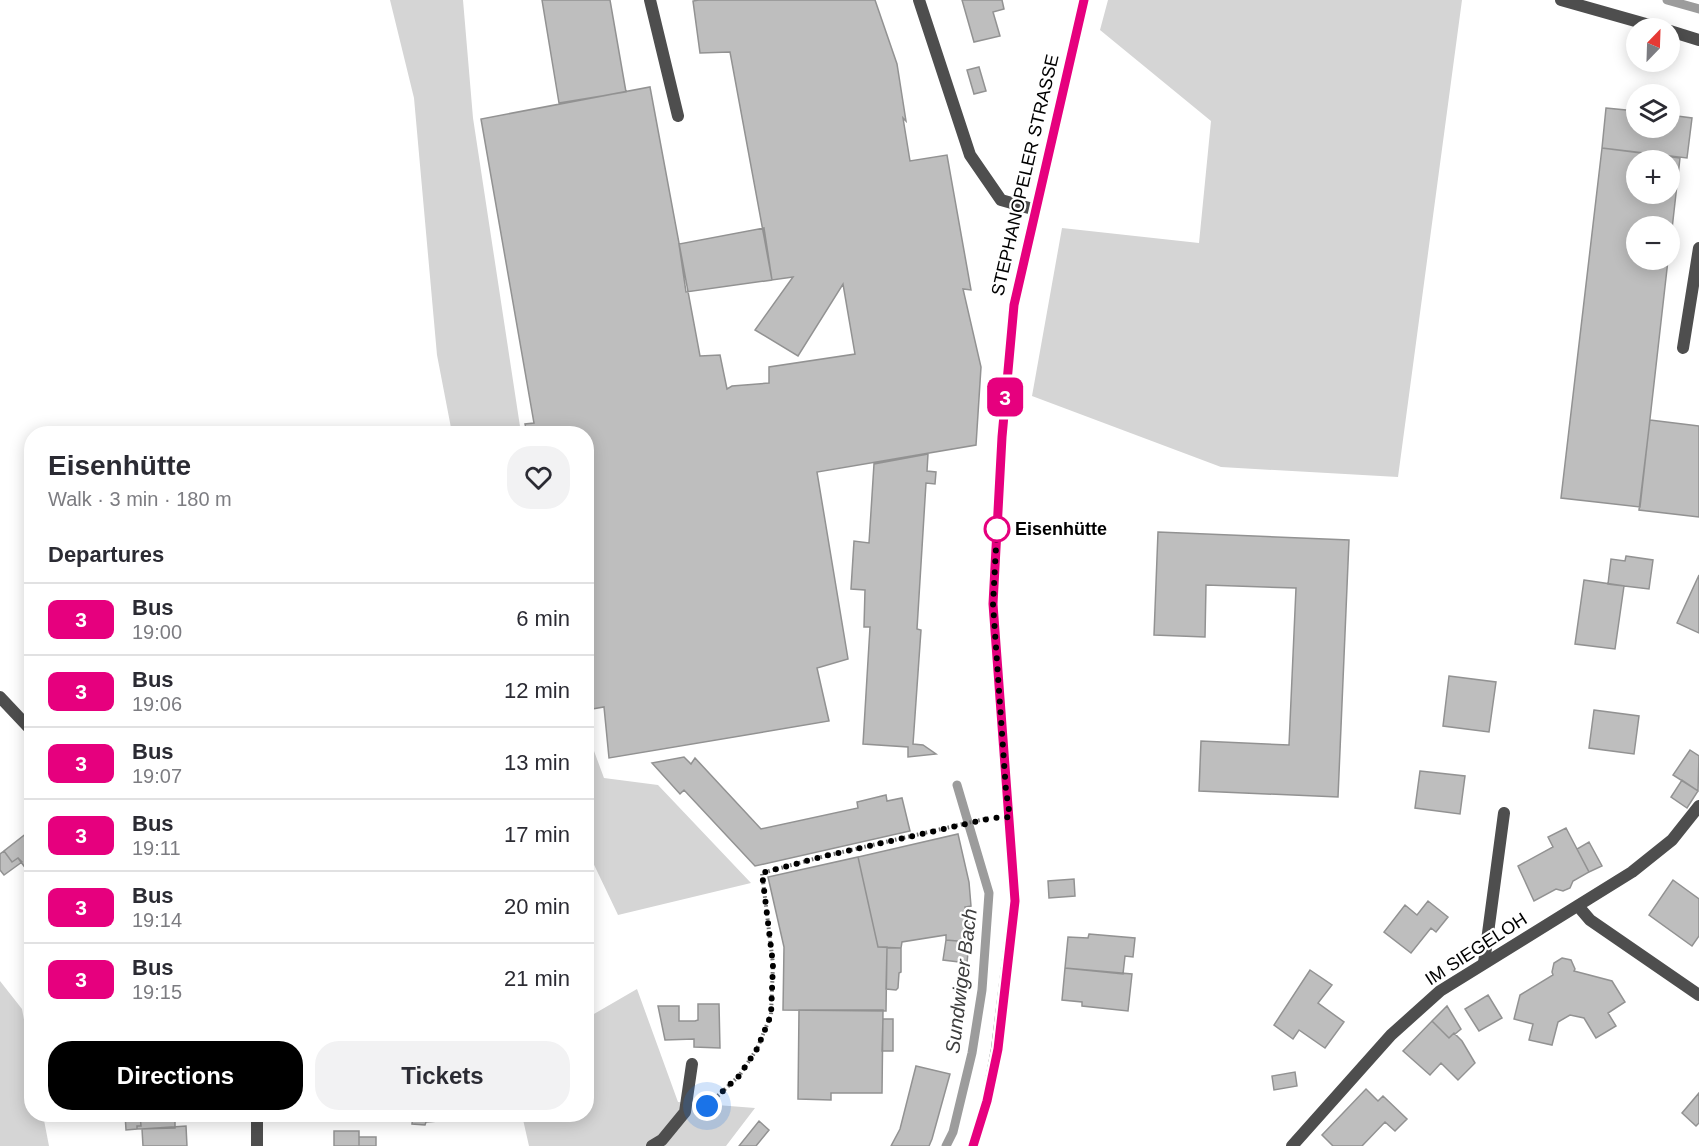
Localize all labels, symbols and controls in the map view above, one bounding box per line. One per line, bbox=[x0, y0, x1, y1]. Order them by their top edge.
north arrow bbox=[1626, 18, 1680, 72]
map controls bbox=[1626, 18, 1680, 270]
street label: STEPHANOPELER STRASSE bbox=[987, 52, 1063, 298]
button: layers bbox=[1626, 84, 1680, 138]
button: + bbox=[1626, 150, 1680, 204]
button: − bbox=[1626, 216, 1680, 270]
line badge: 3 bbox=[986, 378, 1024, 416]
text: 3 bbox=[999, 386, 1011, 409]
button: heart bbox=[507, 446, 570, 509]
text: Eisenhütte bbox=[48, 450, 191, 481]
text: Walk · 3 min · 180 m bbox=[48, 488, 232, 510]
marker: Eisenhütte bbox=[984, 516, 1010, 542]
place label: Eisenhütte bbox=[1015, 519, 1107, 539]
text: Departures bbox=[48, 542, 164, 567]
text: Bus bbox=[132, 595, 174, 620]
text: 6 min bbox=[516, 606, 570, 631]
text: 3 bbox=[75, 608, 87, 631]
text: 19:00 bbox=[132, 621, 182, 643]
text: Bus bbox=[132, 667, 174, 692]
text: 12 min bbox=[504, 678, 570, 703]
text: 3 bbox=[75, 680, 87, 703]
text: 19:06 bbox=[132, 693, 182, 715]
text: Bus bbox=[132, 739, 174, 764]
text: 13 min bbox=[504, 750, 570, 775]
text: 3 bbox=[75, 752, 87, 775]
text: 19:07 bbox=[132, 765, 182, 787]
text: Bus bbox=[132, 811, 174, 836]
text: 17 min bbox=[504, 822, 570, 847]
text: 3 bbox=[75, 824, 87, 847]
text: 19:11 bbox=[132, 837, 181, 859]
text: Bus bbox=[132, 883, 174, 908]
text: 20 min bbox=[504, 894, 570, 919]
text: 3 bbox=[75, 896, 87, 919]
water label: Sundwiger Bach bbox=[941, 907, 981, 1055]
text: 19:14 bbox=[132, 909, 182, 931]
street label: IM SIEGELOH bbox=[1421, 909, 1531, 989]
text: Bus bbox=[132, 955, 174, 980]
text: 21 min bbox=[504, 966, 570, 991]
text: 3 bbox=[75, 968, 87, 991]
text: 19:15 bbox=[132, 981, 182, 1003]
button: Directions bbox=[48, 1041, 303, 1110]
button: Tickets bbox=[315, 1041, 570, 1110]
your location bbox=[692, 1091, 722, 1121]

